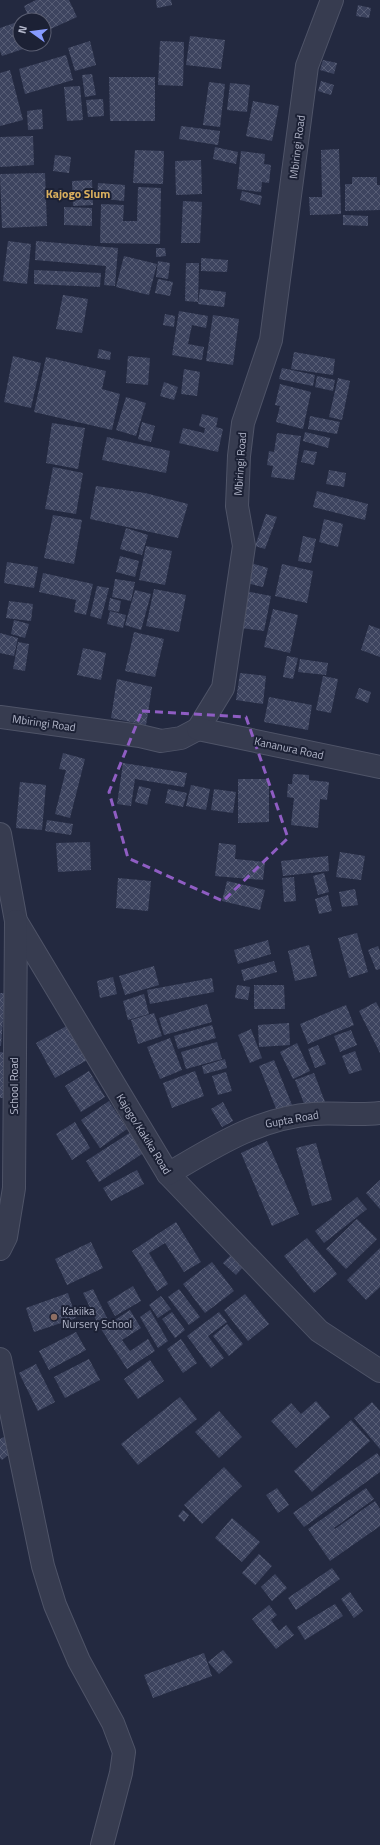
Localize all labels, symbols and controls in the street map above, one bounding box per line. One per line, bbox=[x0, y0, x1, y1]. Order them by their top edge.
north arrow bbox=[12, 12, 52, 52]
text: N bbox=[14, 24, 31, 35]
street label: Mbiringi Road bbox=[285, 114, 309, 180]
district label: Kajogo Slum bbox=[46, 184, 110, 203]
street label: Mbiringi Road bbox=[230, 431, 250, 496]
street label: Mbiringi Road bbox=[11, 711, 77, 735]
street label: Kananura Road bbox=[253, 733, 325, 763]
street label: School Road bbox=[6, 1057, 22, 1115]
street label: Kajogo/Kakika Road bbox=[113, 1091, 175, 1178]
street label: Gupta Road bbox=[264, 1106, 320, 1132]
place label: Kakiika Nursery School bbox=[62, 1303, 132, 1332]
marker: Kakiika Nursery School bbox=[49, 1312, 59, 1322]

